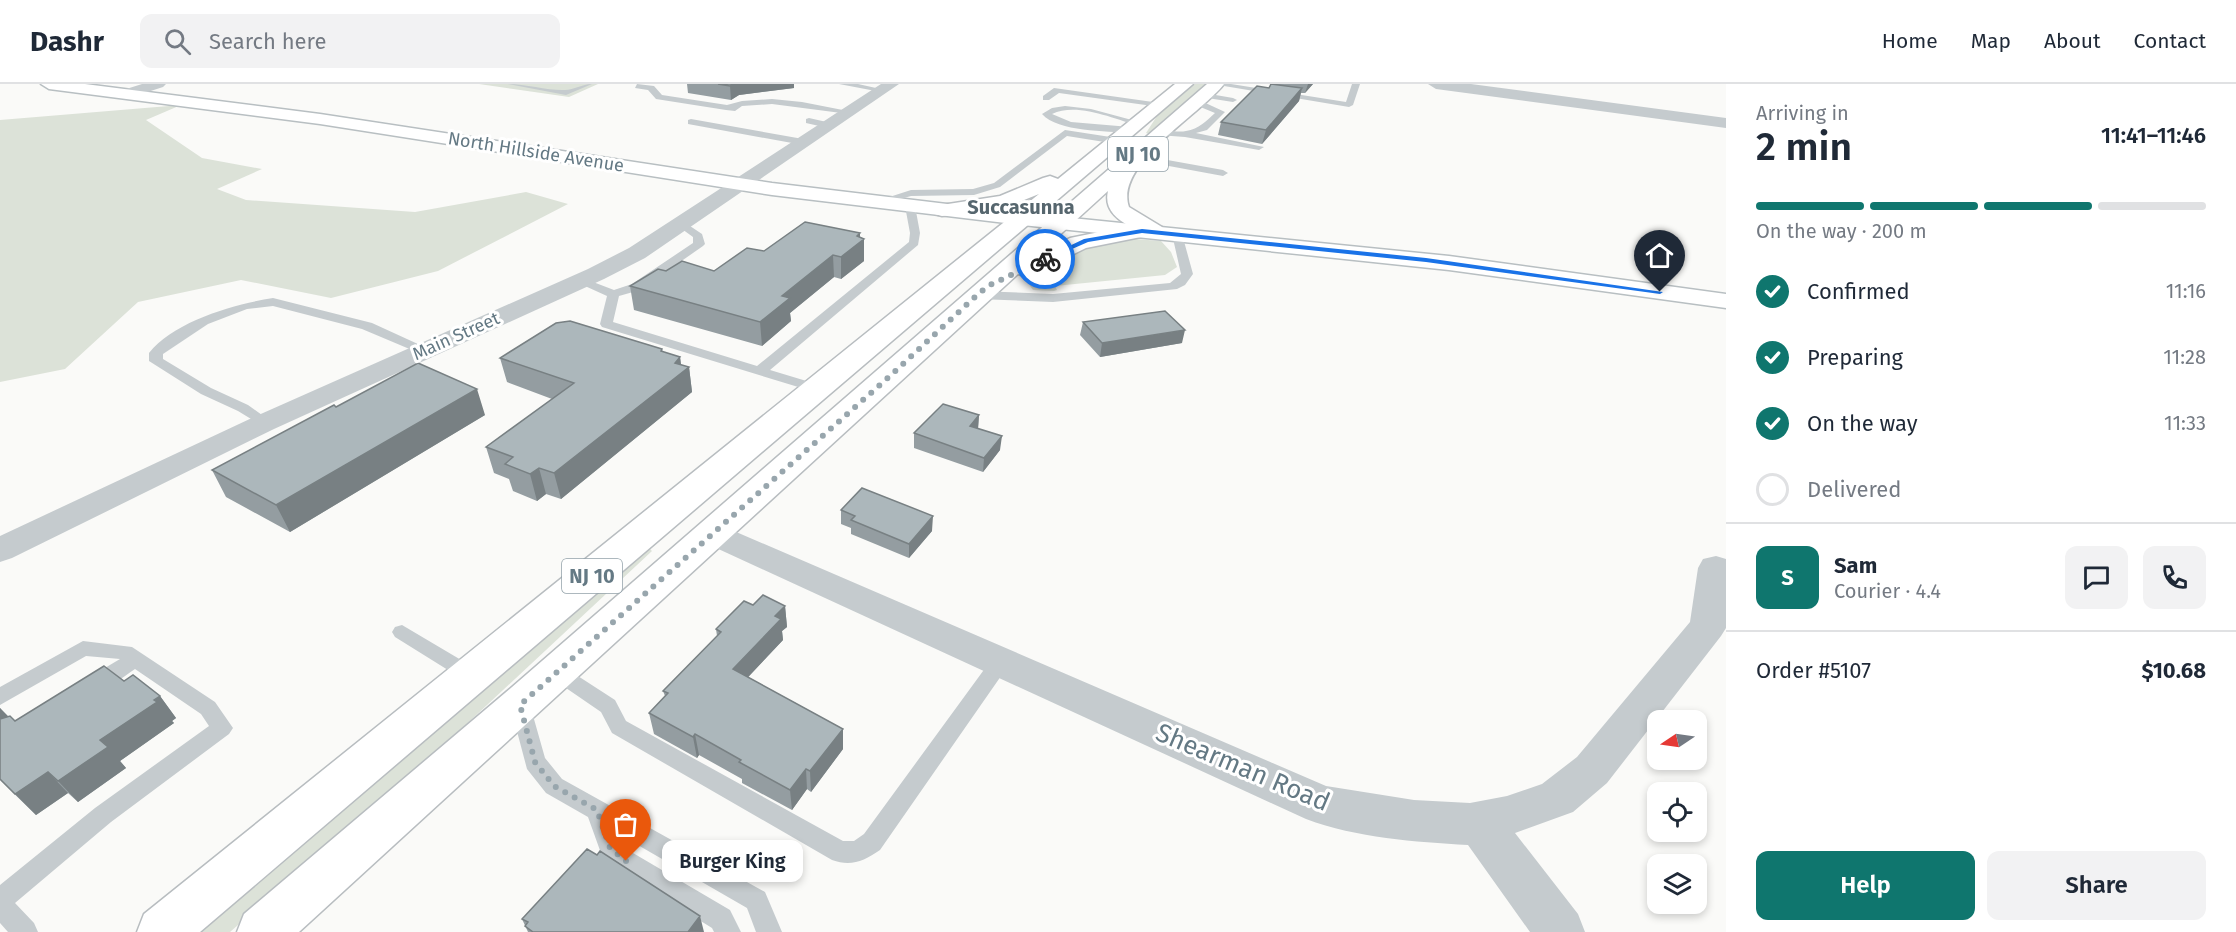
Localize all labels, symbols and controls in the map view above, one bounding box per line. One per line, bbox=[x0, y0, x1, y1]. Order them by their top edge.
search box bbox=[140, 14, 560, 68]
text: Dashr bbox=[30, 25, 104, 58]
icon: search bbox=[161, 25, 194, 58]
text: Search here bbox=[209, 28, 326, 55]
text: Home bbox=[1882, 28, 1938, 54]
text: Map bbox=[1971, 28, 2011, 54]
text: About bbox=[2044, 28, 2101, 54]
text: Contact bbox=[2134, 28, 2206, 54]
text: Arriving in bbox=[1756, 101, 1849, 125]
text: 11:41–11:46 bbox=[2101, 122, 2206, 149]
text: 2 min bbox=[1756, 124, 1852, 170]
street label: North Hillside Avenue bbox=[446, 127, 626, 177]
road number: NJ 10 bbox=[1108, 137, 1168, 171]
district label: Succasunna bbox=[967, 195, 1075, 219]
text: On the way · 200 m bbox=[1756, 219, 1927, 243]
courier bbox=[1015, 229, 1075, 289]
pin bbox=[1634, 230, 1685, 292]
icon: home bbox=[1643, 239, 1676, 272]
icon: bike bbox=[1029, 243, 1062, 276]
icon: check bbox=[1756, 275, 1789, 308]
text: Confirmed bbox=[1807, 278, 1910, 305]
text: 11:16 bbox=[2166, 279, 2206, 303]
street label: Main Street bbox=[409, 307, 503, 365]
icon: check bbox=[1756, 341, 1789, 374]
text: Preparing bbox=[1807, 344, 1903, 371]
text: 11:28 bbox=[2163, 345, 2206, 369]
icon: check bbox=[1756, 407, 1789, 440]
text: On the way bbox=[1807, 410, 1918, 437]
text: 11:33 bbox=[2164, 411, 2206, 435]
text: Delivered bbox=[1807, 476, 1902, 503]
button: chat bbox=[2065, 546, 2128, 609]
button: phone bbox=[2143, 546, 2206, 609]
text: Sam bbox=[1834, 552, 1877, 579]
road number: NJ 10 bbox=[562, 559, 622, 593]
text: S bbox=[1781, 564, 1794, 591]
text: Courier · 4.4 bbox=[1834, 579, 1941, 603]
text: Order #5107 bbox=[1756, 657, 1871, 684]
text: $10.68 bbox=[2141, 657, 2206, 684]
north arrow bbox=[1647, 710, 1707, 770]
map controls bbox=[1647, 710, 1707, 914]
street label: Shearman Road bbox=[1151, 717, 1334, 818]
button: locate bbox=[1647, 782, 1707, 842]
pin bbox=[600, 799, 651, 861]
icon: bag bbox=[609, 808, 642, 841]
callout: Burger King bbox=[662, 840, 803, 882]
text: Burger King bbox=[679, 849, 786, 873]
button: Help bbox=[1756, 851, 1975, 920]
button: Share bbox=[1987, 851, 2206, 920]
button: layers bbox=[1647, 854, 1707, 914]

